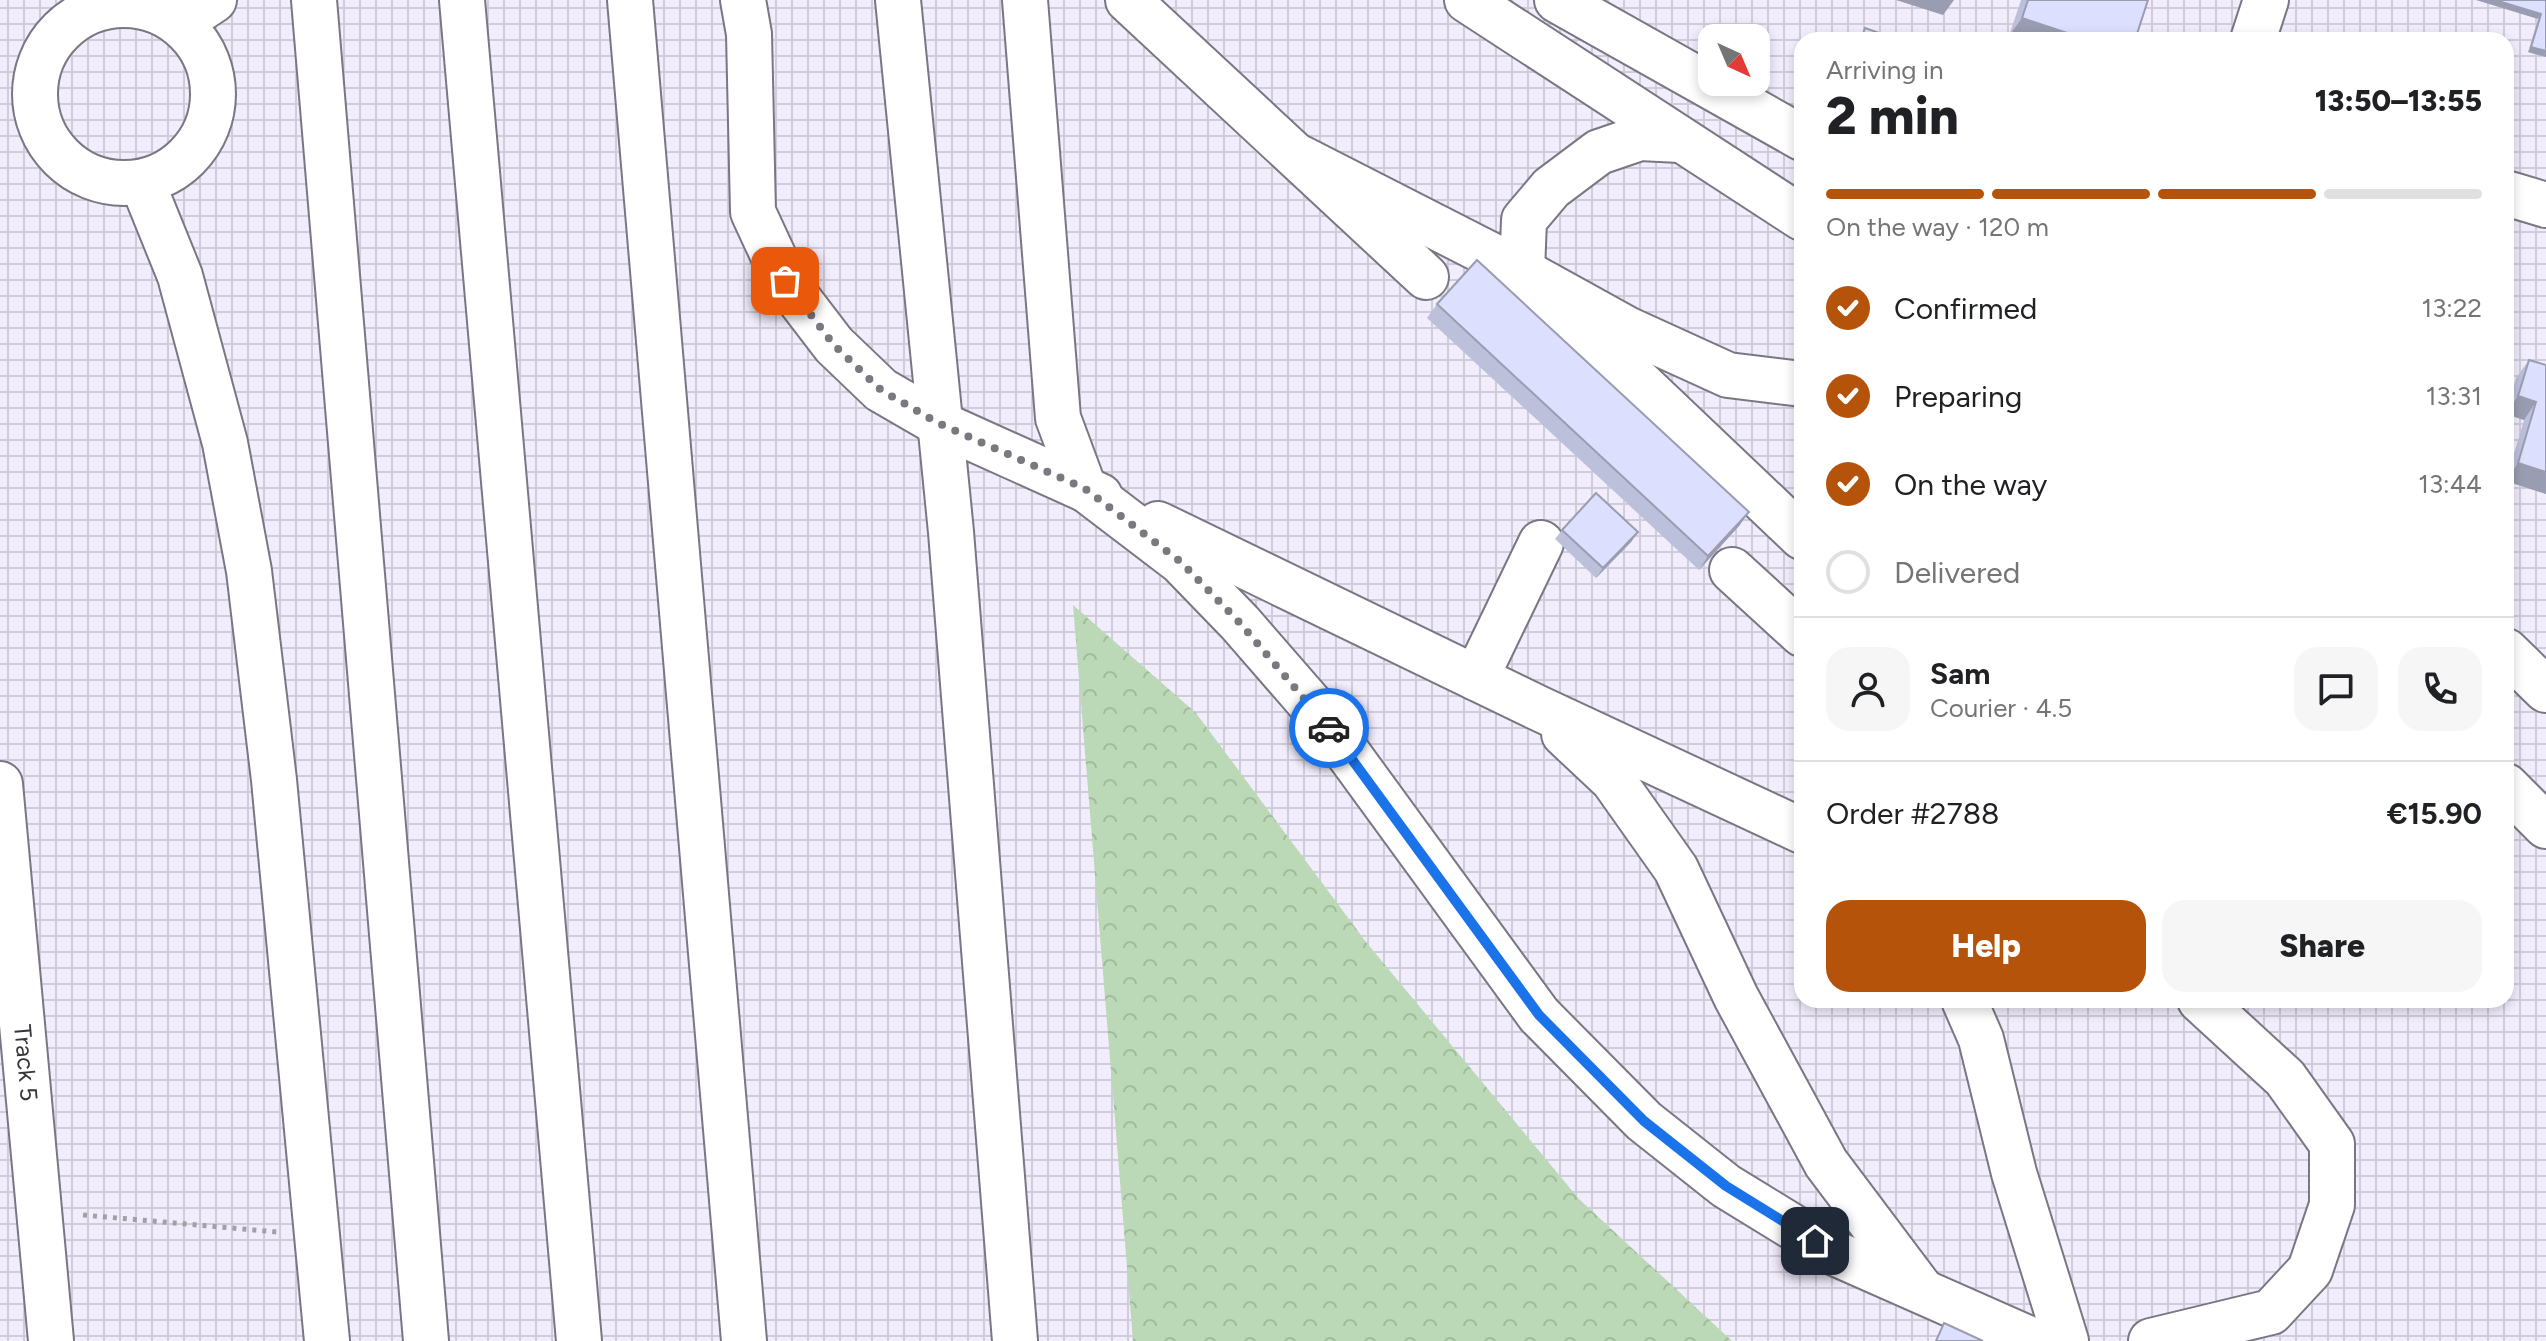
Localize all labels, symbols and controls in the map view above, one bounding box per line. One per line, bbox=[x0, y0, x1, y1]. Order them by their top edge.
north arrow bbox=[1698, 24, 1770, 96]
map controls bbox=[1698, 24, 1770, 96]
text: Arriving in bbox=[1826, 54, 1944, 86]
text: 13:50–13:55 bbox=[2315, 82, 2482, 119]
text: 2 min bbox=[1826, 85, 1959, 147]
text: On the way · 120 m bbox=[1826, 211, 2049, 243]
pin bbox=[751, 247, 819, 315]
icon: bag bbox=[763, 259, 807, 303]
icon: check bbox=[1826, 286, 1870, 330]
text: Confirmed bbox=[1894, 290, 2037, 327]
text: 13:22 bbox=[2421, 292, 2482, 324]
icon: check bbox=[1826, 374, 1870, 418]
text: Preparing bbox=[1894, 378, 2022, 415]
text: 13:31 bbox=[2426, 380, 2482, 412]
icon: check bbox=[1826, 462, 1870, 506]
text: On the way bbox=[1894, 466, 2047, 503]
text: 13:44 bbox=[2418, 468, 2482, 500]
text: Delivered bbox=[1894, 554, 2020, 591]
button: person bbox=[1826, 647, 1910, 731]
button: chat bbox=[2294, 647, 2378, 731]
button: phone bbox=[2398, 647, 2482, 731]
text: Sam bbox=[1930, 655, 1990, 692]
courier bbox=[1289, 688, 1369, 768]
text: Courier · 4.5 bbox=[1930, 692, 2072, 724]
icon: car bbox=[1307, 706, 1351, 750]
text: Order #2788 bbox=[1826, 795, 2000, 832]
text: €15.90 bbox=[2387, 795, 2482, 832]
button: Help bbox=[1826, 900, 2146, 992]
button: Share bbox=[2162, 900, 2482, 992]
street label: Track 5 bbox=[8, 1023, 44, 1102]
pin bbox=[1781, 1207, 1849, 1275]
icon: home bbox=[1793, 1219, 1837, 1263]

